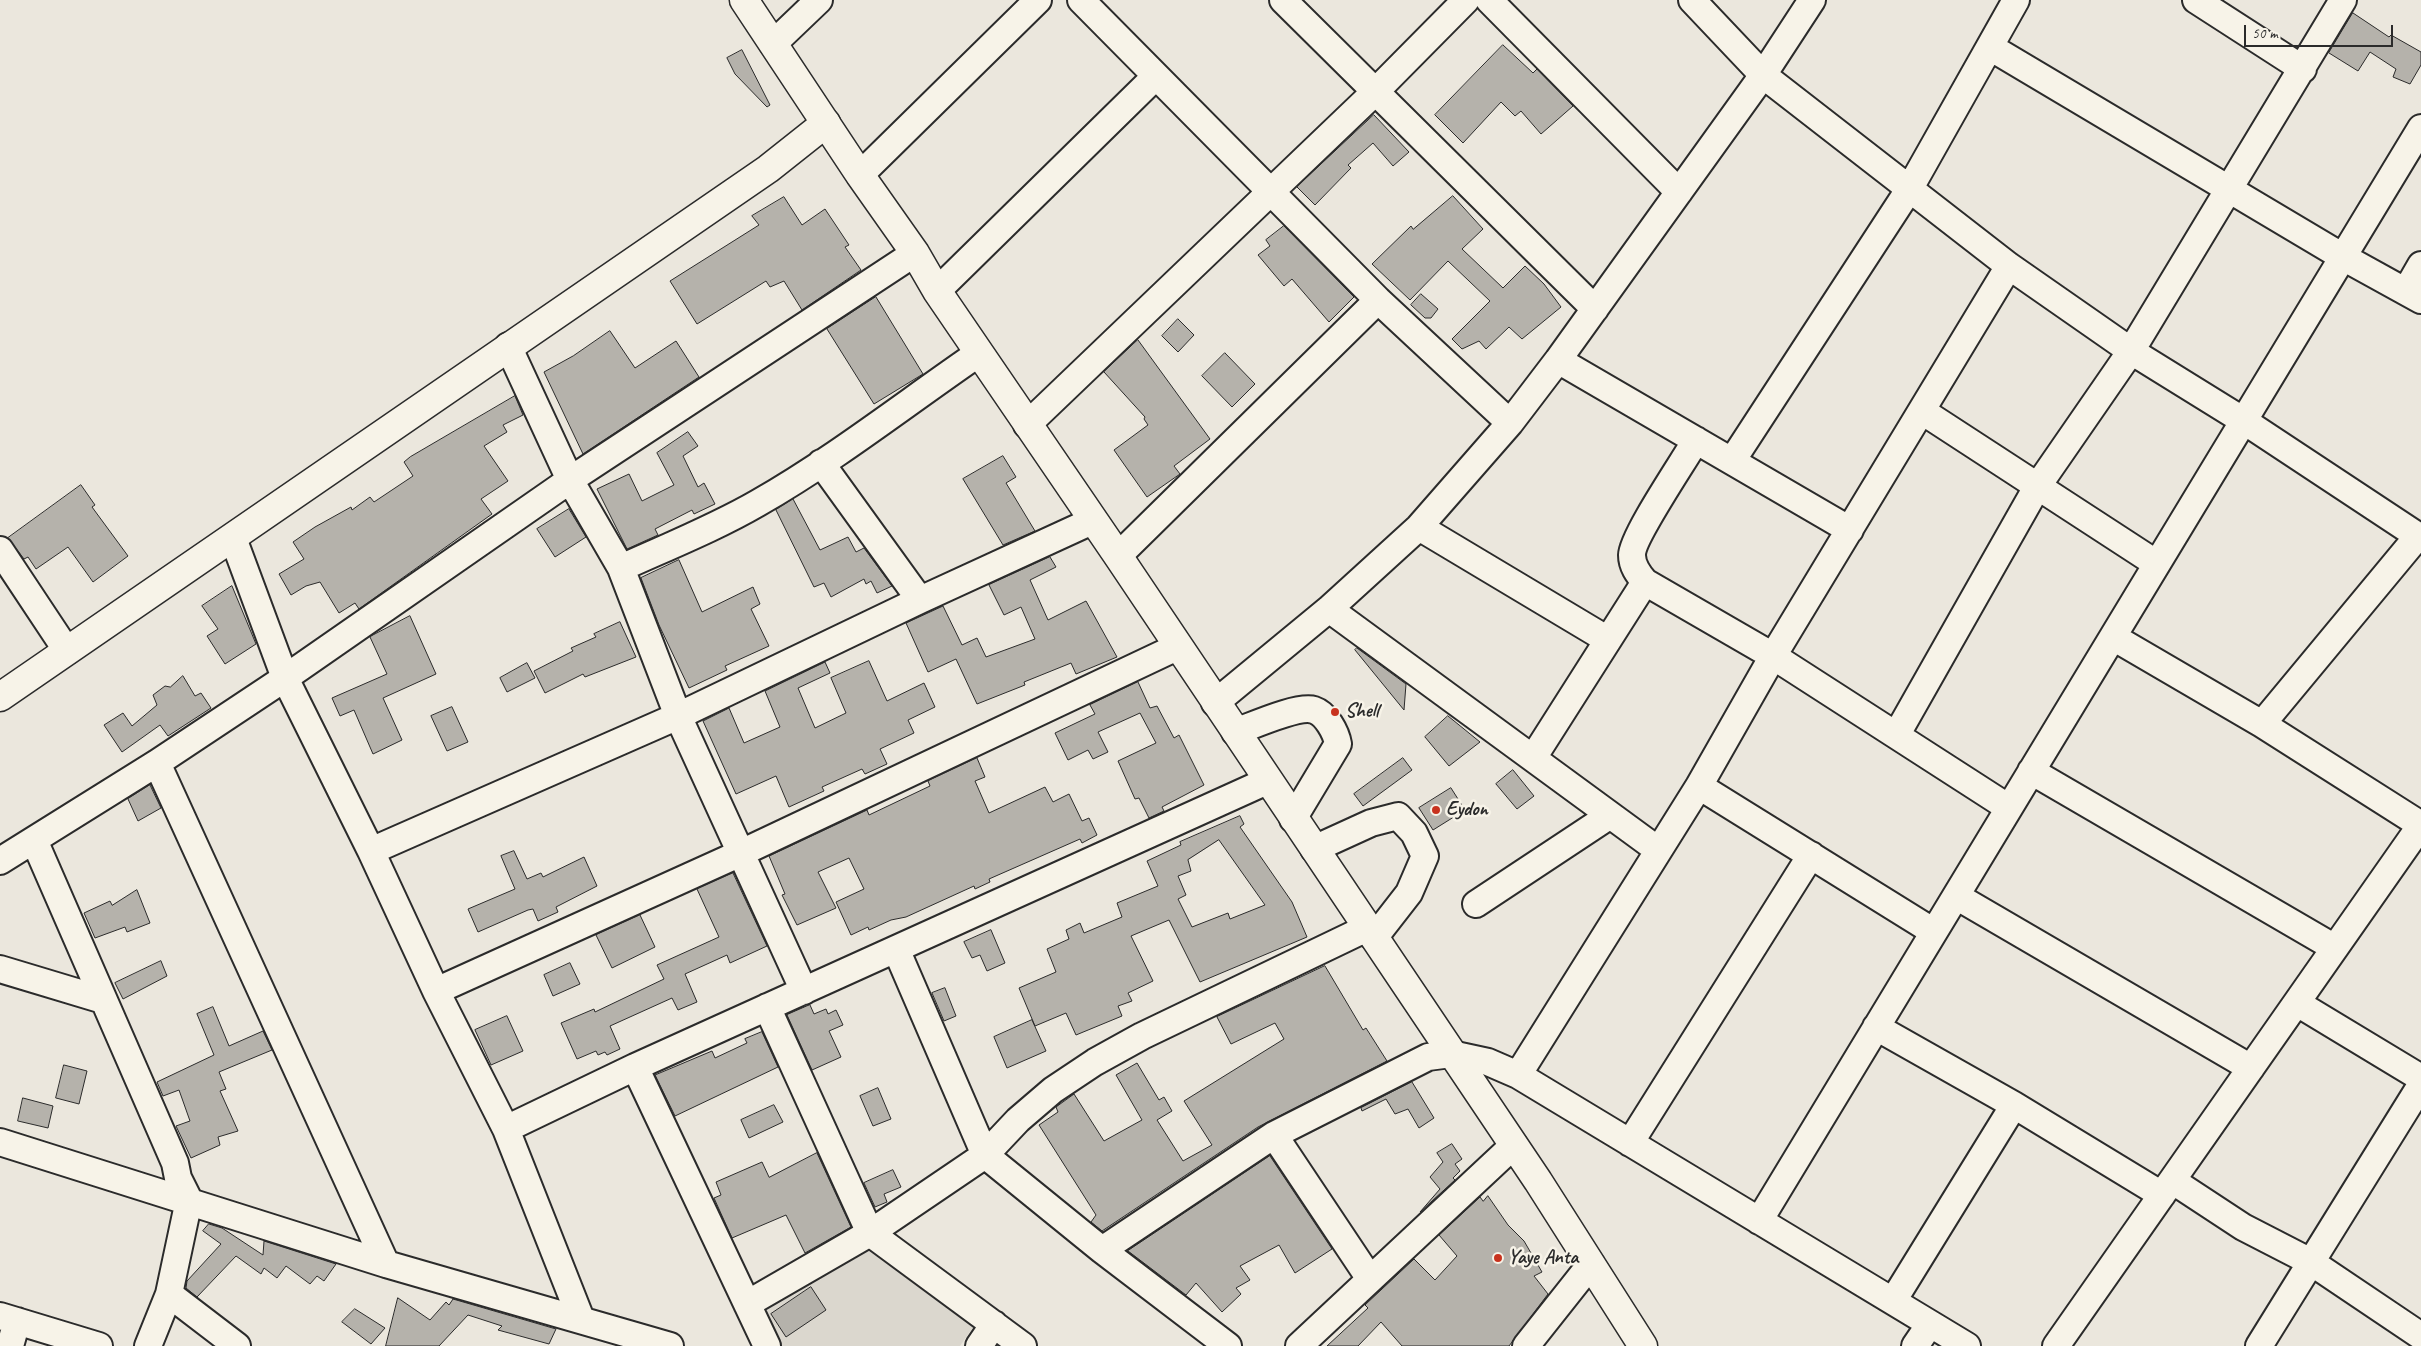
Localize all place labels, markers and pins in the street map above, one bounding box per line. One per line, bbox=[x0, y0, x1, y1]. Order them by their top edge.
place label: Shell bbox=[1345, 700, 1379, 724]
marker: Shell bbox=[1329, 706, 1341, 718]
place label: Eydon bbox=[1446, 798, 1488, 822]
marker: Eydon bbox=[1430, 804, 1442, 816]
place label: Yaye Anta bbox=[1508, 1246, 1578, 1270]
marker: Yaye Anta bbox=[1492, 1252, 1504, 1264]

